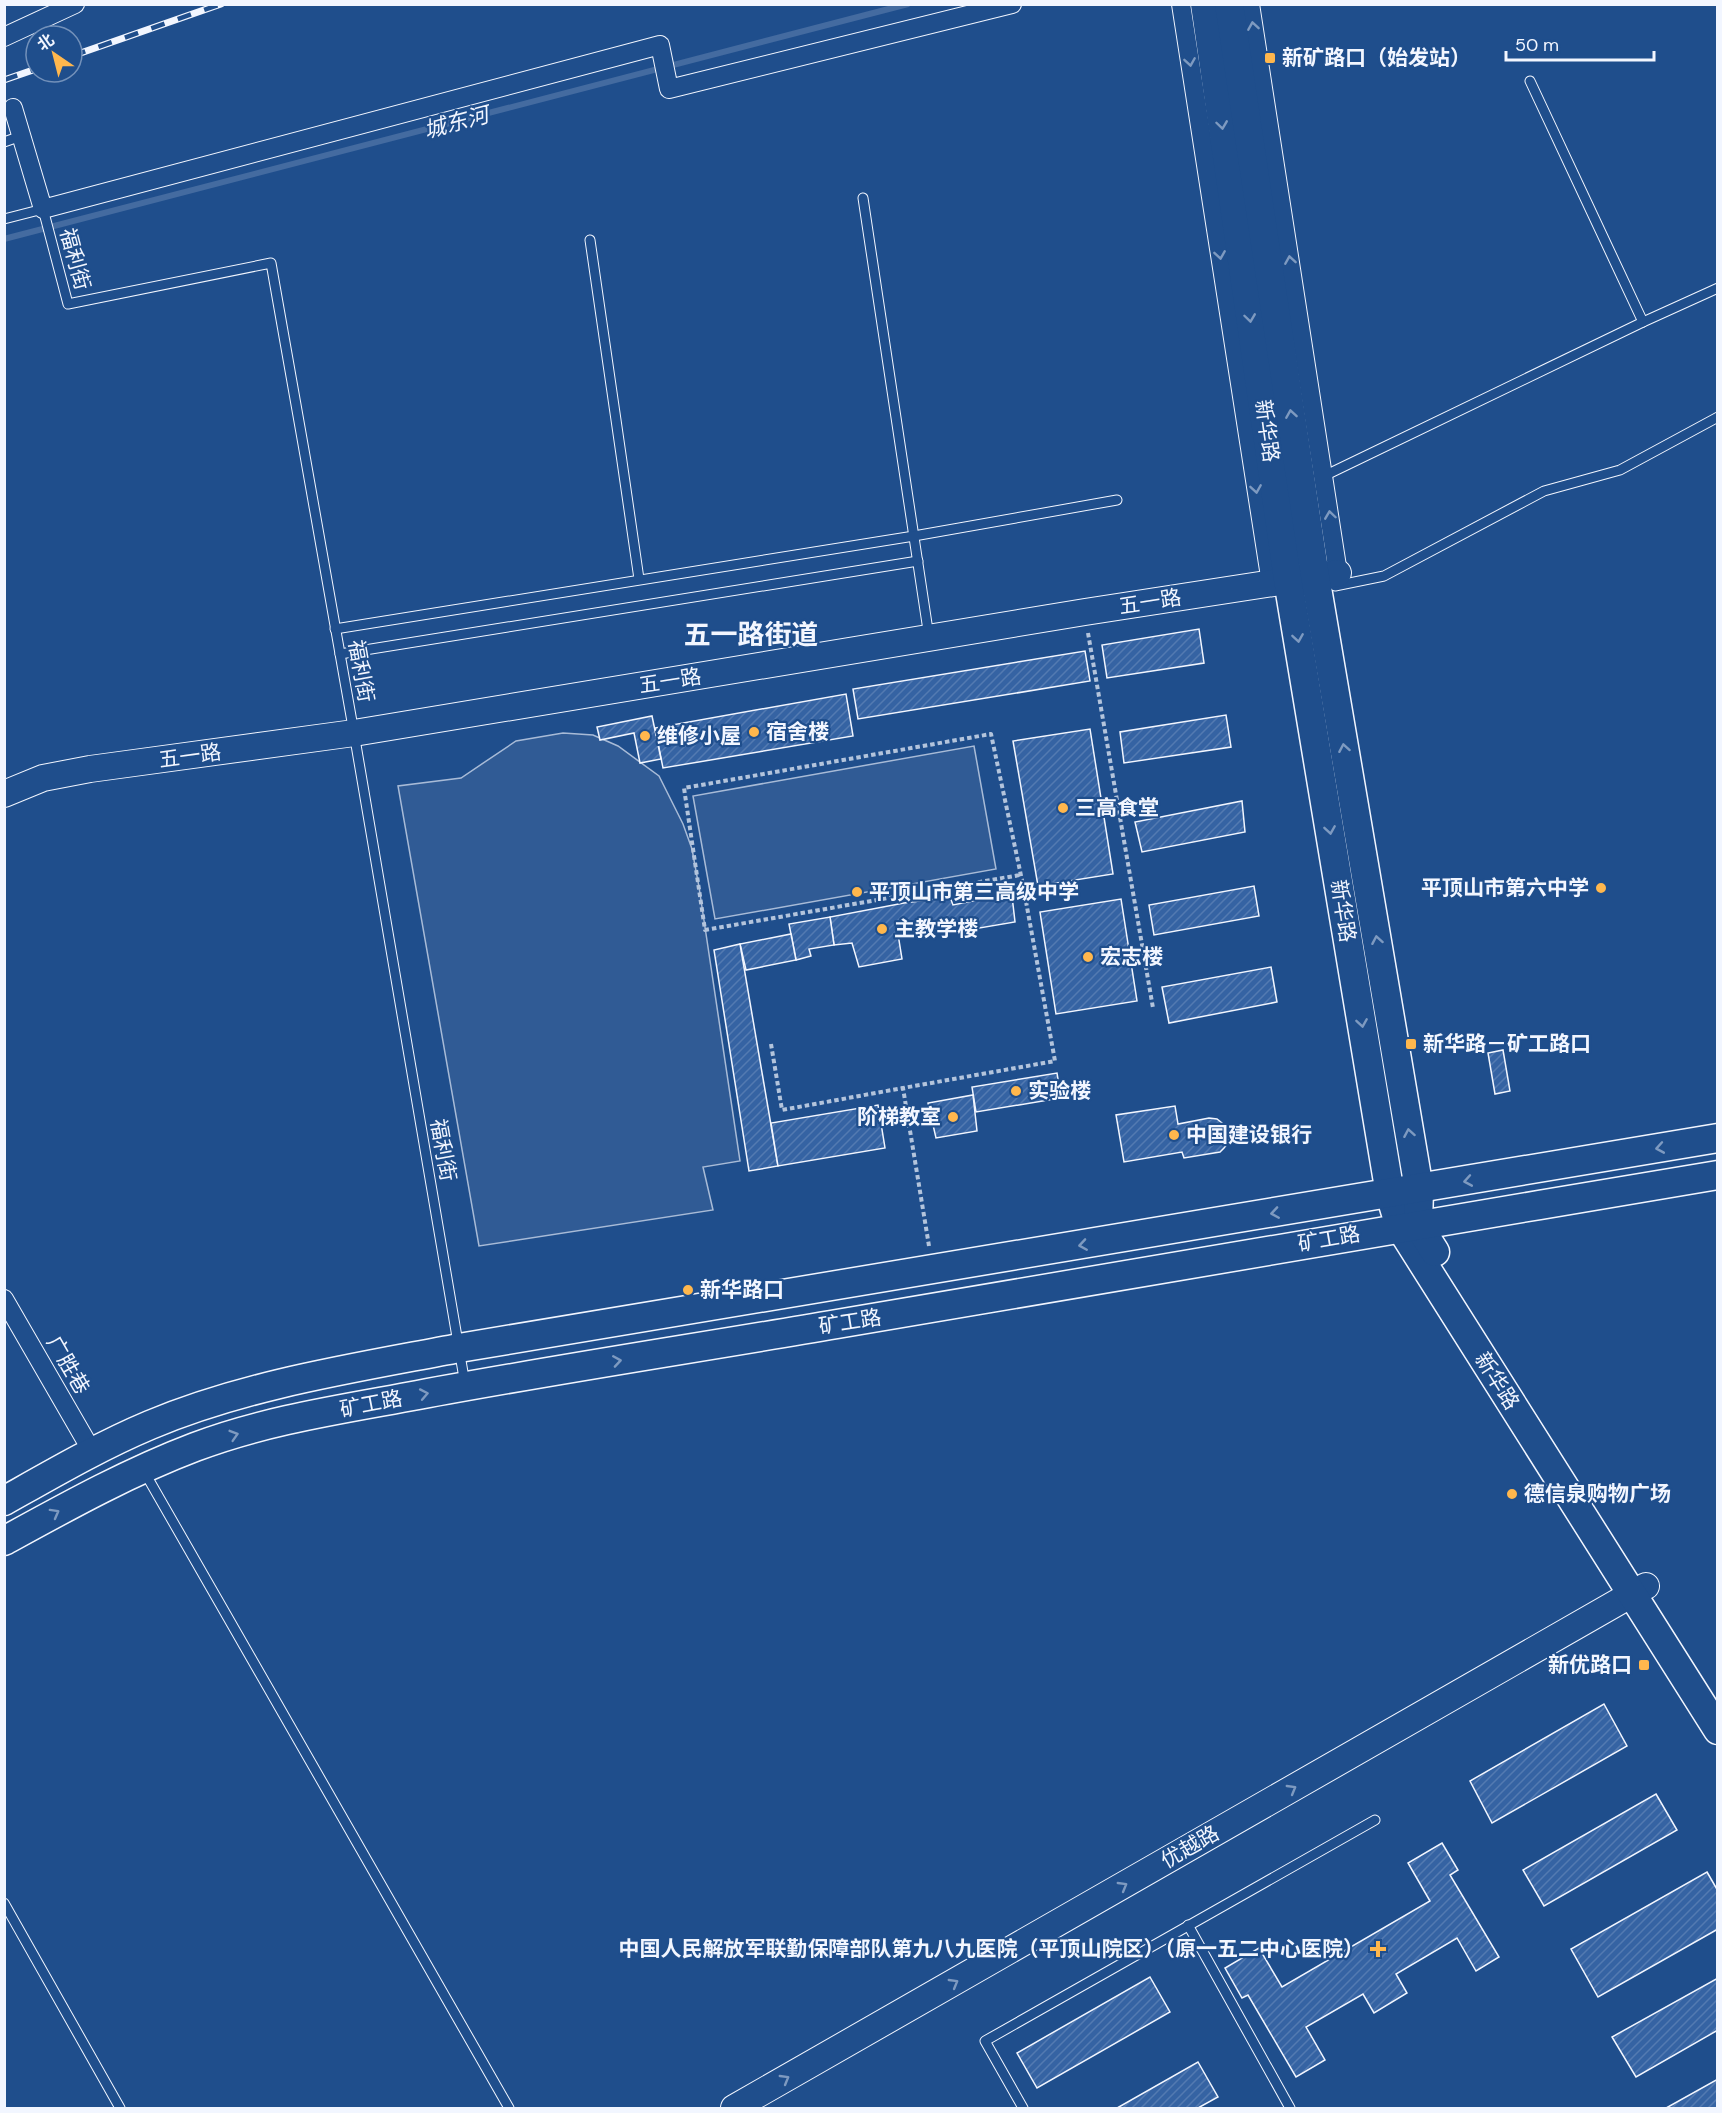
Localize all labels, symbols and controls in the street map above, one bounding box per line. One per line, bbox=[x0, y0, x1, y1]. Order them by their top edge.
one-way arrow bbox=[1248, 21, 1260, 30]
north arrow bbox=[24, 24, 84, 84]
scale bar bbox=[1506, 24, 1654, 62]
text: 北 bbox=[33, 29, 58, 55]
text: 50 m bbox=[1515, 33, 1559, 57]
place label: 新矿路口（始发站） bbox=[1282, 44, 1471, 72]
marker: 新矿路口（始发站） bbox=[1263, 51, 1277, 65]
one-way arrow bbox=[1184, 58, 1196, 67]
water label: 城东河 bbox=[420, 99, 496, 145]
one-way arrow bbox=[1216, 120, 1228, 129]
street label: 福利街 bbox=[53, 225, 97, 293]
one-way arrow bbox=[1214, 250, 1226, 260]
one-way arrow bbox=[1284, 255, 1297, 265]
one-way arrow bbox=[1244, 313, 1256, 322]
street label: 新华路 bbox=[1249, 398, 1285, 464]
one-way arrow bbox=[1286, 410, 1298, 419]
one-way arrow bbox=[1250, 485, 1262, 494]
one-way arrow bbox=[1324, 510, 1336, 520]
street label: 五一路 bbox=[1117, 583, 1183, 621]
district label: 五一路街道 bbox=[684, 617, 819, 652]
one-way arrow bbox=[1291, 633, 1303, 642]
street label: 福利街 bbox=[342, 638, 380, 704]
street label: 五一路 bbox=[637, 662, 703, 700]
place label: 宿舍楼 bbox=[766, 718, 829, 746]
place label: 维修小屋 bbox=[657, 722, 741, 750]
marker: 宿舍楼 bbox=[747, 725, 761, 739]
marker: 维修小屋 bbox=[638, 729, 652, 743]
street label: 五一路 bbox=[157, 738, 223, 774]
one-way arrow bbox=[1339, 743, 1351, 753]
place label: 三高食堂 bbox=[1075, 794, 1159, 822]
marker: 三高食堂 bbox=[1056, 801, 1070, 815]
one-way arrow bbox=[1323, 825, 1335, 835]
place label: 平顶山市第六中学 bbox=[1421, 874, 1589, 902]
place label: 平顶山市第三高级中学 bbox=[869, 878, 1079, 906]
street label: 新华路 bbox=[1324, 878, 1362, 944]
marker: 平顶山市第六中学 bbox=[1594, 881, 1608, 895]
marker: 平顶山市第三高级中学 bbox=[850, 885, 864, 899]
place label: 主教学楼 bbox=[894, 915, 978, 943]
marker: 主教学楼 bbox=[875, 922, 889, 936]
one-way arrow bbox=[1371, 936, 1384, 946]
place label: 宏志楼 bbox=[1100, 943, 1163, 971]
marker: 宏志楼 bbox=[1081, 950, 1095, 964]
one-way arrow bbox=[1355, 1018, 1367, 1027]
place label: 新华路－矿工路口 bbox=[1423, 1030, 1591, 1058]
marker: 新华路－矿工路口 bbox=[1404, 1037, 1418, 1051]
place label: 实验楼 bbox=[1028, 1077, 1091, 1105]
marker: 实验楼 bbox=[1009, 1084, 1023, 1098]
place label: 阶梯教室 bbox=[857, 1103, 941, 1131]
marker: 阶梯教室 bbox=[946, 1110, 960, 1124]
street label: 福利街 bbox=[424, 1117, 462, 1183]
place label: 中国建设银行 bbox=[1186, 1121, 1312, 1149]
marker: 中国建设银行 bbox=[1167, 1128, 1181, 1142]
one-way arrow bbox=[1403, 1128, 1416, 1138]
one-way arrow bbox=[1655, 1141, 1665, 1154]
one-way arrow bbox=[1463, 1174, 1473, 1187]
one-way arrow bbox=[1271, 1207, 1280, 1219]
street label: 矿工路 bbox=[1296, 1220, 1362, 1258]
one-way arrow bbox=[1078, 1239, 1088, 1251]
place label: 新华路口 bbox=[700, 1276, 784, 1304]
marker: 新华路口 bbox=[681, 1283, 695, 1297]
street label: 矿工路 bbox=[817, 1303, 883, 1341]
street label: 广胜巷 bbox=[40, 1331, 96, 1399]
street label: 新华路 bbox=[1468, 1347, 1526, 1415]
one-way arrow bbox=[611, 1355, 621, 1368]
street label: 矿工路 bbox=[337, 1384, 405, 1424]
one-way arrow bbox=[419, 1388, 429, 1401]
one-way arrow bbox=[228, 1430, 239, 1442]
place label: 德信泉购物广场 bbox=[1524, 1480, 1671, 1508]
marker: 德信泉购物广场 bbox=[1505, 1487, 1519, 1501]
one-way arrow bbox=[49, 1509, 60, 1520]
place label: 新优路口 bbox=[1548, 1651, 1632, 1679]
marker: 新优路口 bbox=[1637, 1658, 1651, 1672]
one-way arrow bbox=[1286, 1785, 1296, 1796]
street label: 优越路 bbox=[1156, 1819, 1224, 1875]
one-way arrow bbox=[1117, 1881, 1127, 1893]
place label: 中国人民解放军联勤保障部队第九八九医院（平顶山院区）（原一五二中心医院） bbox=[619, 1935, 1364, 1963]
marker: 中国人民解放军联勤保障部队第九八九医院（平顶山院区）（原一五二中心医院） bbox=[1369, 1940, 1387, 1958]
one-way arrow bbox=[948, 1978, 958, 1990]
one-way arrow bbox=[778, 2075, 789, 2087]

